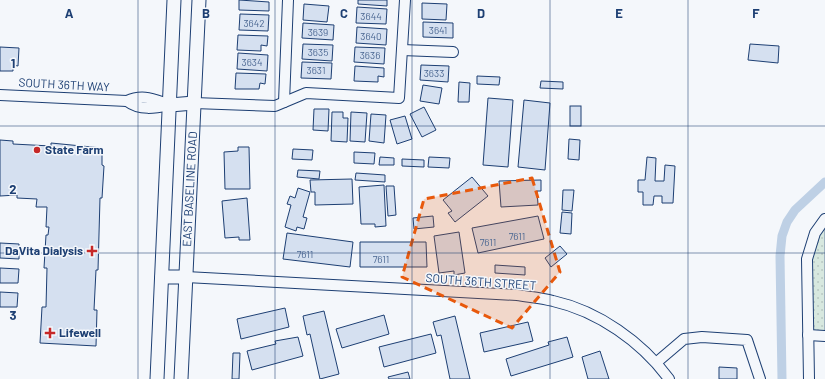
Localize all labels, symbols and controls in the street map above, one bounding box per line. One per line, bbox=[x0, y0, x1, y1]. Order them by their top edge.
text: A bbox=[65, 5, 74, 21]
text: B bbox=[202, 5, 210, 21]
text: C bbox=[340, 5, 348, 21]
text: D bbox=[477, 5, 485, 21]
text: E bbox=[615, 5, 623, 21]
text: F bbox=[752, 5, 760, 21]
house number: 3644 bbox=[360, 10, 382, 22]
house number: 3642 bbox=[243, 17, 265, 29]
house number: 3641 bbox=[429, 24, 447, 36]
house number: 3639 bbox=[308, 26, 328, 38]
house number: 3640 bbox=[360, 30, 382, 42]
house number: 3635 bbox=[308, 46, 328, 58]
house number: 3636 bbox=[360, 49, 380, 61]
text: 1 bbox=[11, 55, 15, 71]
house number: 3634 bbox=[242, 56, 262, 68]
house number: 3631 bbox=[307, 64, 325, 76]
house number: 3633 bbox=[424, 67, 444, 79]
street label: SOUTH 36TH WAY bbox=[18, 75, 110, 93]
street label: EAST BASELINE ROAD bbox=[179, 131, 199, 247]
place label: State Farm bbox=[45, 142, 103, 156]
marker: State Farm bbox=[32, 145, 42, 155]
text: 2 bbox=[9, 181, 17, 197]
house number: 7611 bbox=[509, 230, 525, 242]
house number: 7611 bbox=[480, 236, 496, 248]
place label: DaVita Dialysis bbox=[5, 243, 83, 257]
marker: DaVita Dialysis bbox=[86, 245, 98, 257]
house number: 7611 bbox=[297, 248, 313, 260]
house number: 7611 bbox=[373, 253, 389, 265]
street label: SOUTH 36TH STREET bbox=[425, 270, 537, 292]
text: 3 bbox=[9, 307, 17, 323]
place label: Lifewell bbox=[59, 325, 101, 339]
marker: Lifewell bbox=[44, 327, 56, 339]

